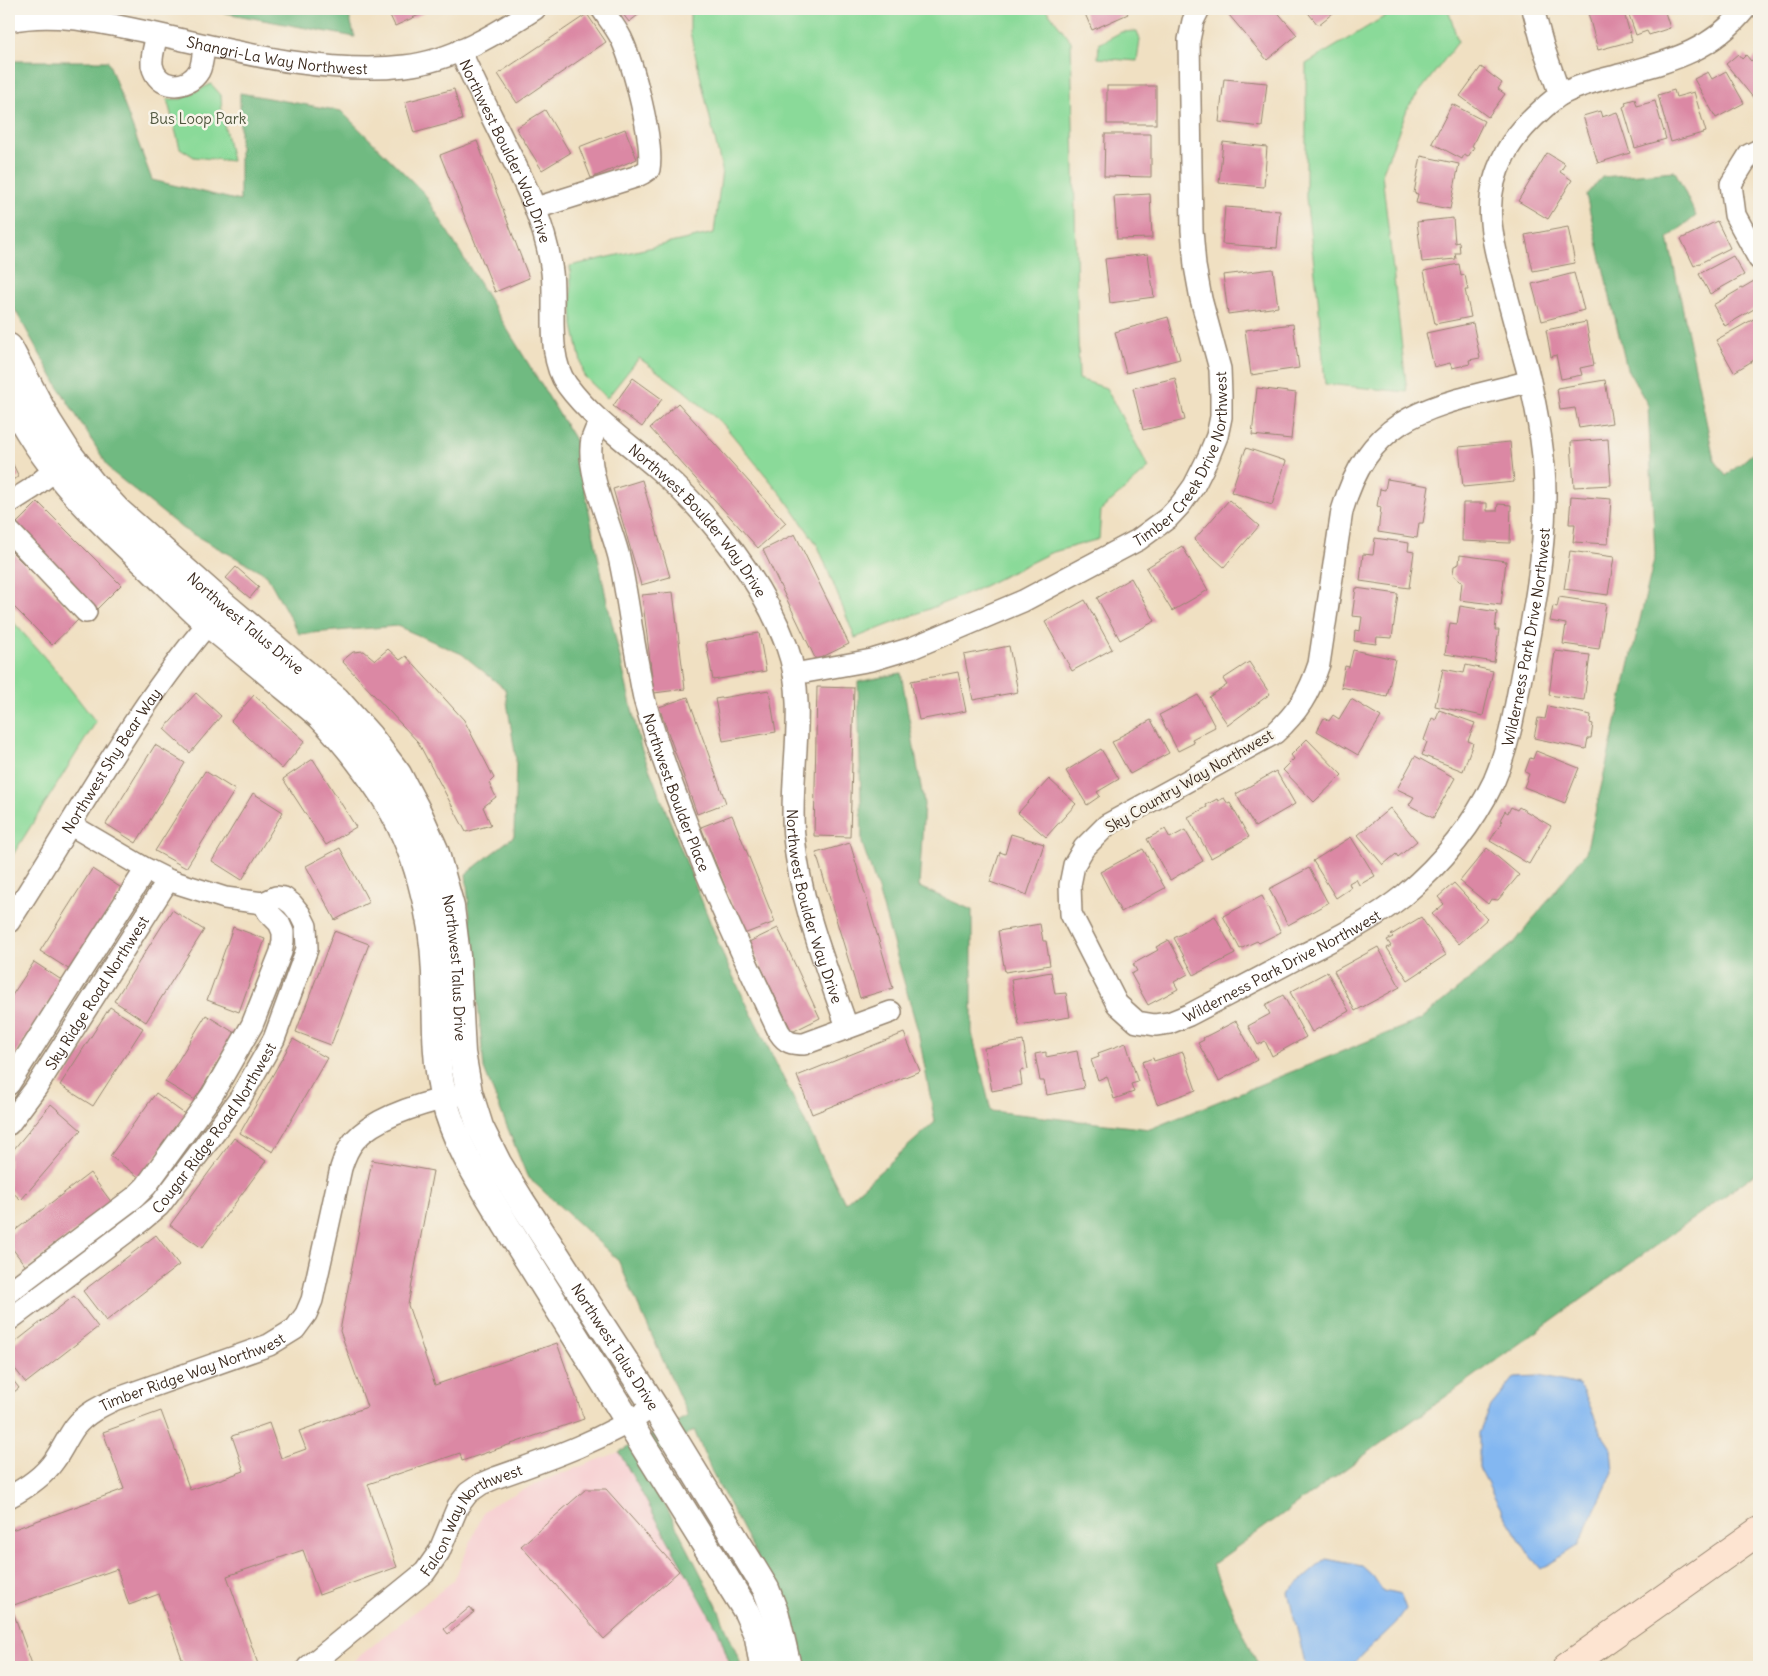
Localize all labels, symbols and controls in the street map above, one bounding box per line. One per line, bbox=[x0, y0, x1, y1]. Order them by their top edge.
street label: Shangri-La Way Northwest bbox=[185, 32, 368, 78]
street label: Northwest Boulder Way Drive bbox=[456, 56, 555, 245]
park label: Bus Loop Park bbox=[150, 109, 247, 128]
street label: Timber Creek Drive Northwest bbox=[1130, 371, 1231, 550]
street label: Northwest Boulder Way Drive bbox=[625, 439, 771, 600]
street label: Wilderness Park Drive Northwest bbox=[1497, 527, 1553, 748]
street label: Northwest Talus Drive bbox=[184, 568, 308, 678]
street label: Northwest Shy Bear Way bbox=[57, 684, 165, 837]
street label: Northwest Boulder Place bbox=[639, 711, 714, 874]
street label: Sky Country Way Northwest bbox=[1102, 725, 1276, 837]
street label: Northwest Boulder Way Drive bbox=[783, 809, 847, 1006]
street label: Northwest Talus Drive bbox=[438, 892, 471, 1042]
street label: Wilderness Park Drive Northwest bbox=[1179, 905, 1384, 1026]
street label: Sky Ridge Road Northwest bbox=[41, 912, 152, 1073]
street label: Cougar Ridge Road Northwest bbox=[148, 1039, 280, 1218]
street label: Northwest Talus Drive bbox=[568, 1279, 663, 1413]
street label: Timber Ridge Way Northwest bbox=[96, 1328, 288, 1415]
street label: Falcon Way Northwest bbox=[416, 1460, 524, 1580]

